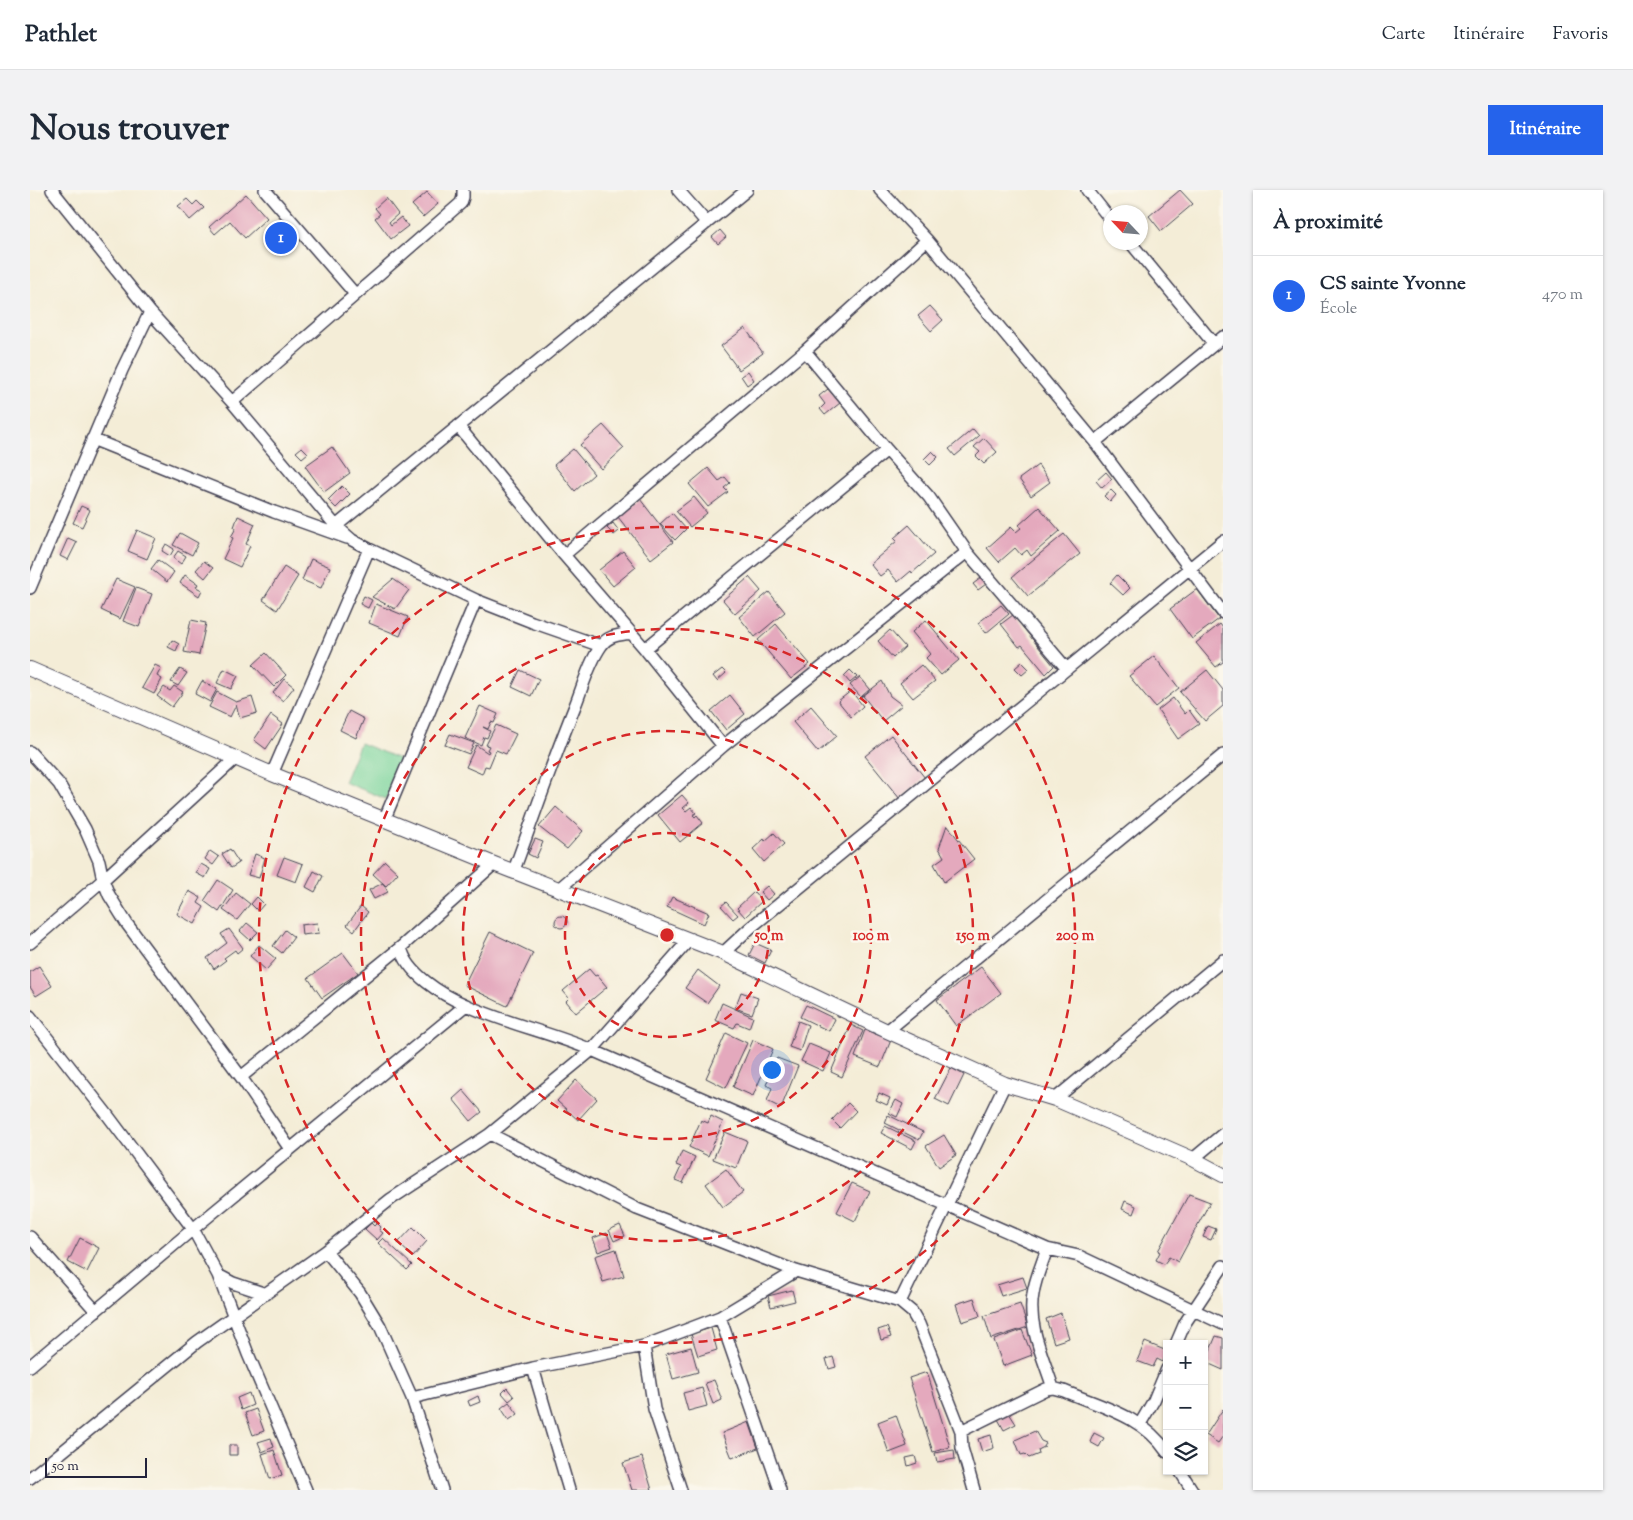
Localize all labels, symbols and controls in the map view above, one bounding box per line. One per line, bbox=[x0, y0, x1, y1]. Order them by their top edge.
text: Pathlet bbox=[25, 18, 97, 52]
text: Carte bbox=[1382, 22, 1425, 48]
text: Itinéraire bbox=[1453, 22, 1525, 48]
text: Favoris bbox=[1553, 22, 1608, 48]
text: Nous trouver bbox=[30, 105, 229, 156]
button: Itinéraire bbox=[1488, 105, 1603, 155]
north arrow bbox=[1103, 205, 1148, 250]
text: À proximité bbox=[1273, 208, 1383, 238]
pin: 1 bbox=[265, 219, 297, 257]
text: CS sainte Yvonne bbox=[1320, 271, 1466, 298]
text: 1 bbox=[1286, 284, 1292, 307]
text: 470 m bbox=[1542, 284, 1583, 307]
text: École bbox=[1320, 298, 1357, 321]
centre of rings bbox=[658, 926, 676, 944]
text: 50 m bbox=[754, 926, 784, 947]
text: 100 m bbox=[853, 926, 890, 947]
text: 150 m bbox=[956, 926, 990, 947]
text: 200 m bbox=[1056, 926, 1095, 947]
your location bbox=[759, 1057, 785, 1083]
map controls bbox=[1163, 1340, 1208, 1475]
button: + bbox=[1163, 1340, 1208, 1385]
button: − bbox=[1163, 1385, 1208, 1430]
button: layers bbox=[1163, 1430, 1208, 1475]
scale bar bbox=[45, 1455, 148, 1478]
text: 50 m bbox=[52, 1457, 79, 1477]

